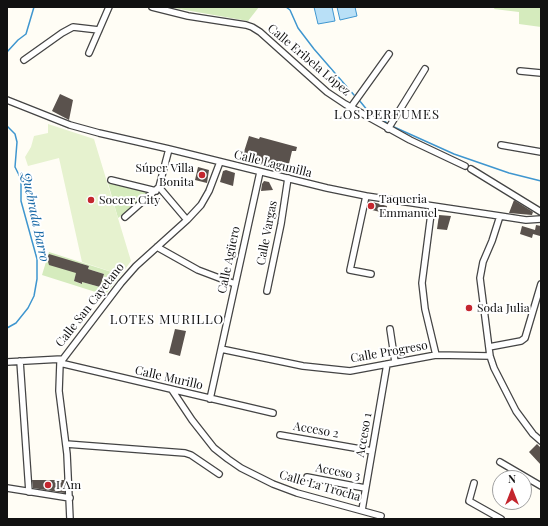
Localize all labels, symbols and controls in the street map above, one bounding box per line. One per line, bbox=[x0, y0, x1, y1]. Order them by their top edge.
street label: Calle Eribela López bbox=[265, 21, 353, 99]
district label: LOS PERFUMES bbox=[334, 107, 440, 123]
street label: Calle Lagunilla bbox=[232, 147, 314, 181]
place label: Súper Villa Bonita bbox=[136, 161, 194, 189]
marker: Súper Villa Bonita bbox=[197, 170, 207, 180]
water label: Quebrada Barro bbox=[18, 171, 52, 263]
place label: Taqueria Emmanuel bbox=[379, 192, 437, 220]
place label: Soccer City bbox=[99, 193, 160, 207]
marker: Soccer City bbox=[86, 195, 96, 205]
street label: Calle Vargas bbox=[254, 199, 280, 267]
marker: Taqueria Emmanuel bbox=[366, 201, 376, 211]
street label: Calle Agüero bbox=[215, 225, 243, 295]
street label: Calle San Cayetano bbox=[53, 260, 127, 350]
place label: Soda Julia bbox=[477, 301, 530, 315]
marker: Soda Julia bbox=[464, 303, 474, 313]
district label: LOTES MURILLO bbox=[110, 312, 224, 328]
street label: Calle Progreso bbox=[349, 338, 429, 366]
street label: Calle Murillo bbox=[134, 363, 204, 393]
street label: Acceso 1 bbox=[353, 412, 375, 458]
street label: Acceso 2 bbox=[292, 419, 340, 441]
street label: Acceso 3 bbox=[314, 461, 362, 483]
street label: Calle La Trocha bbox=[278, 467, 362, 505]
north arrow bbox=[492, 470, 532, 510]
text: N bbox=[508, 471, 516, 486]
place label: I Am bbox=[56, 478, 81, 492]
marker: I Am bbox=[43, 480, 53, 490]

